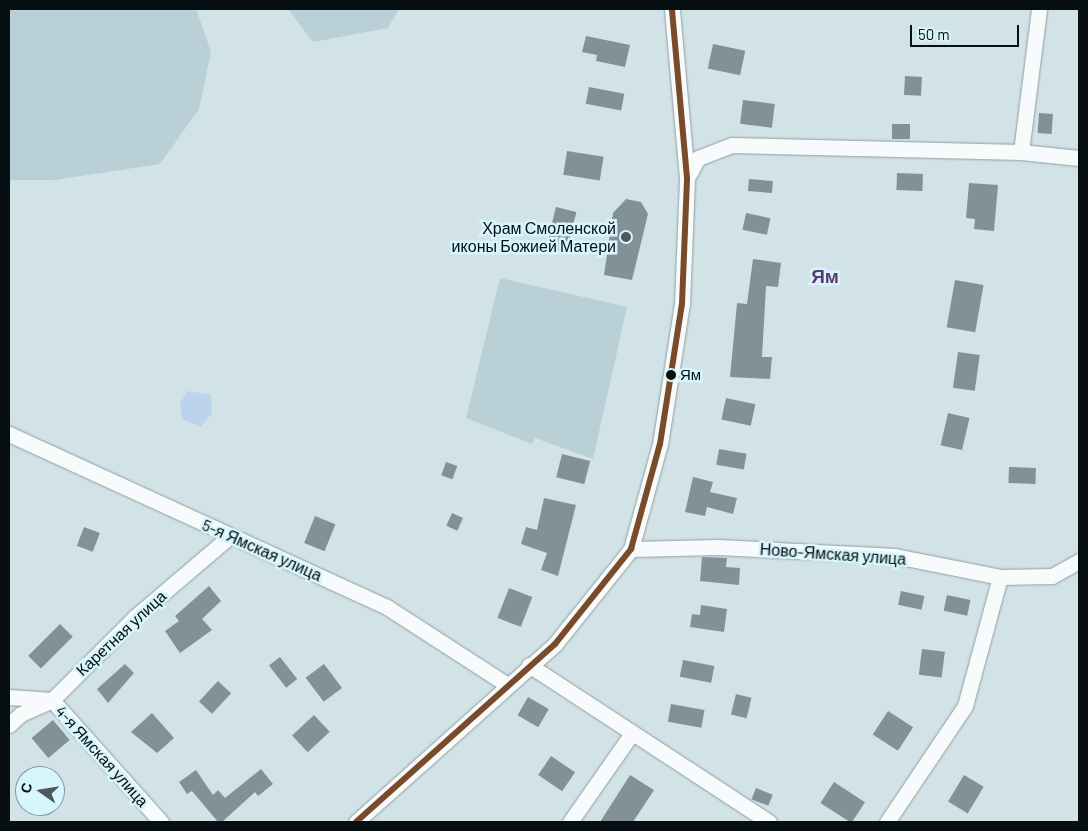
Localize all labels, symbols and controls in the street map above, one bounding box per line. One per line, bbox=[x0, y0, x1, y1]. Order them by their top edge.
scale bar bbox=[913, 15, 1022, 47]
text: 50 m bbox=[918, 25, 950, 43]
place label: Храм Смоленской иконы Божией Матери bbox=[452, 218, 616, 256]
marker: Храм Смоленской иконы Божией Матери bbox=[620, 231, 632, 243]
district label: Ям bbox=[811, 265, 839, 287]
place label: Ям bbox=[680, 366, 701, 384]
marker: Ям bbox=[666, 370, 676, 380]
street label: 5-я Ямская улица bbox=[199, 515, 325, 585]
street label: Ново-Ямская улица bbox=[759, 539, 907, 569]
street label: Каретная улица bbox=[72, 586, 170, 680]
street label: 4-я Ямская улица bbox=[51, 701, 153, 811]
north arrow bbox=[15, 766, 65, 816]
text: С bbox=[16, 781, 35, 795]

